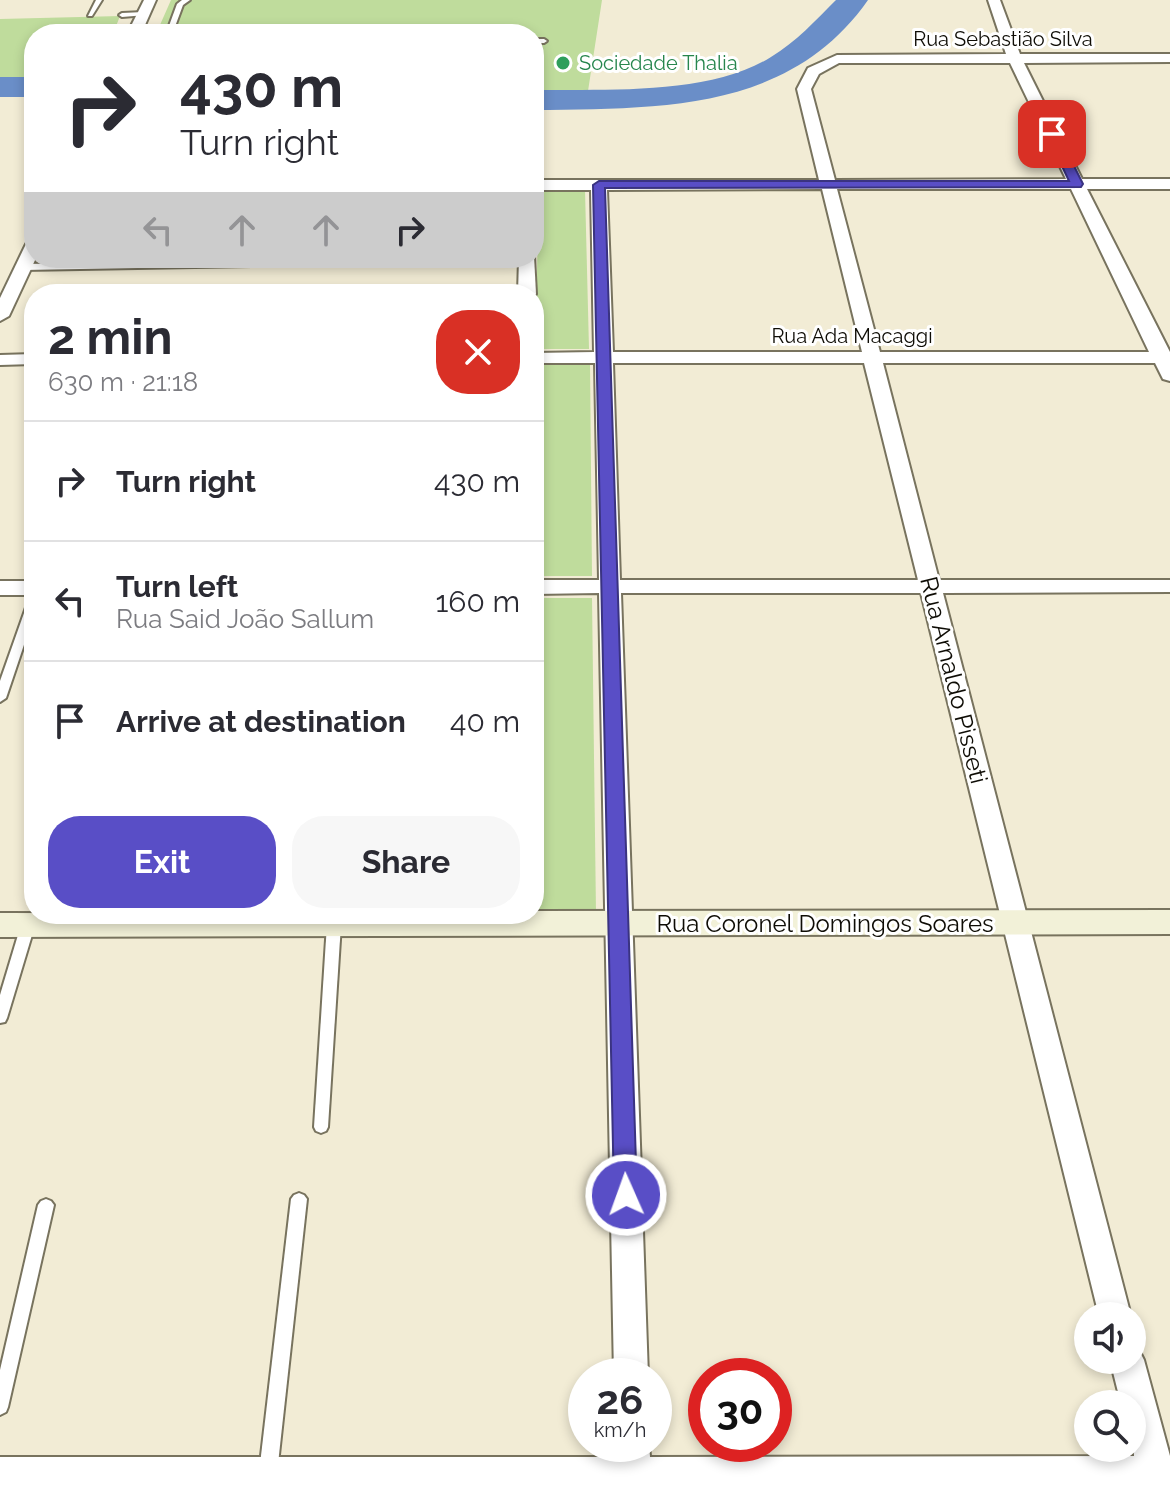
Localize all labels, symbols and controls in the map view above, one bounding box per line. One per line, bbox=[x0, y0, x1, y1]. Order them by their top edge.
street label: Rua Sebastião Silva bbox=[913, 27, 1093, 51]
place label: Sociedade Thalia bbox=[579, 51, 738, 75]
text: 430 m bbox=[180, 54, 343, 120]
marker: Sociedade Thalia bbox=[554, 54, 572, 72]
icon: right bbox=[48, 56, 152, 160]
pin bbox=[1018, 100, 1086, 168]
icon: arrive bbox=[1030, 112, 1074, 156]
text: Turn right bbox=[180, 121, 339, 163]
icon: left bbox=[136, 208, 180, 252]
icon: ahead bbox=[220, 208, 264, 252]
icon: ahead bbox=[304, 208, 348, 252]
icon: right bbox=[388, 208, 432, 252]
text: 2 min bbox=[48, 309, 173, 365]
button: close bbox=[436, 310, 520, 394]
street label: Rua Ada Macaggi bbox=[771, 324, 933, 348]
text: 630 m · 21:18 bbox=[48, 367, 198, 397]
icon: right bbox=[48, 459, 92, 503]
text: Turn right bbox=[116, 464, 256, 499]
text: 430 m bbox=[434, 464, 520, 499]
text: Turn left bbox=[116, 569, 238, 604]
street label: Rua Arnaldo Pisseti bbox=[914, 573, 994, 787]
icon: left bbox=[48, 579, 92, 623]
text: 160 m bbox=[435, 584, 520, 619]
text: Rua Said João Sallum bbox=[116, 604, 374, 634]
icon: arrive bbox=[48, 699, 92, 743]
text: Arrive at destination bbox=[116, 704, 406, 739]
text: 40 m bbox=[450, 704, 520, 739]
button: Exit bbox=[48, 816, 276, 908]
button: Share bbox=[292, 816, 520, 908]
street label: Rua Coronel Domingos Soares bbox=[656, 909, 994, 938]
position arrow bbox=[584, 1153, 668, 1237]
map controls bbox=[1074, 1302, 1146, 1462]
button: sound bbox=[1074, 1302, 1146, 1374]
speed limit sign: 30 bbox=[688, 1358, 792, 1462]
text: 26 bbox=[597, 1376, 643, 1423]
button: search bbox=[1074, 1390, 1146, 1462]
text: km/h bbox=[594, 1418, 646, 1442]

